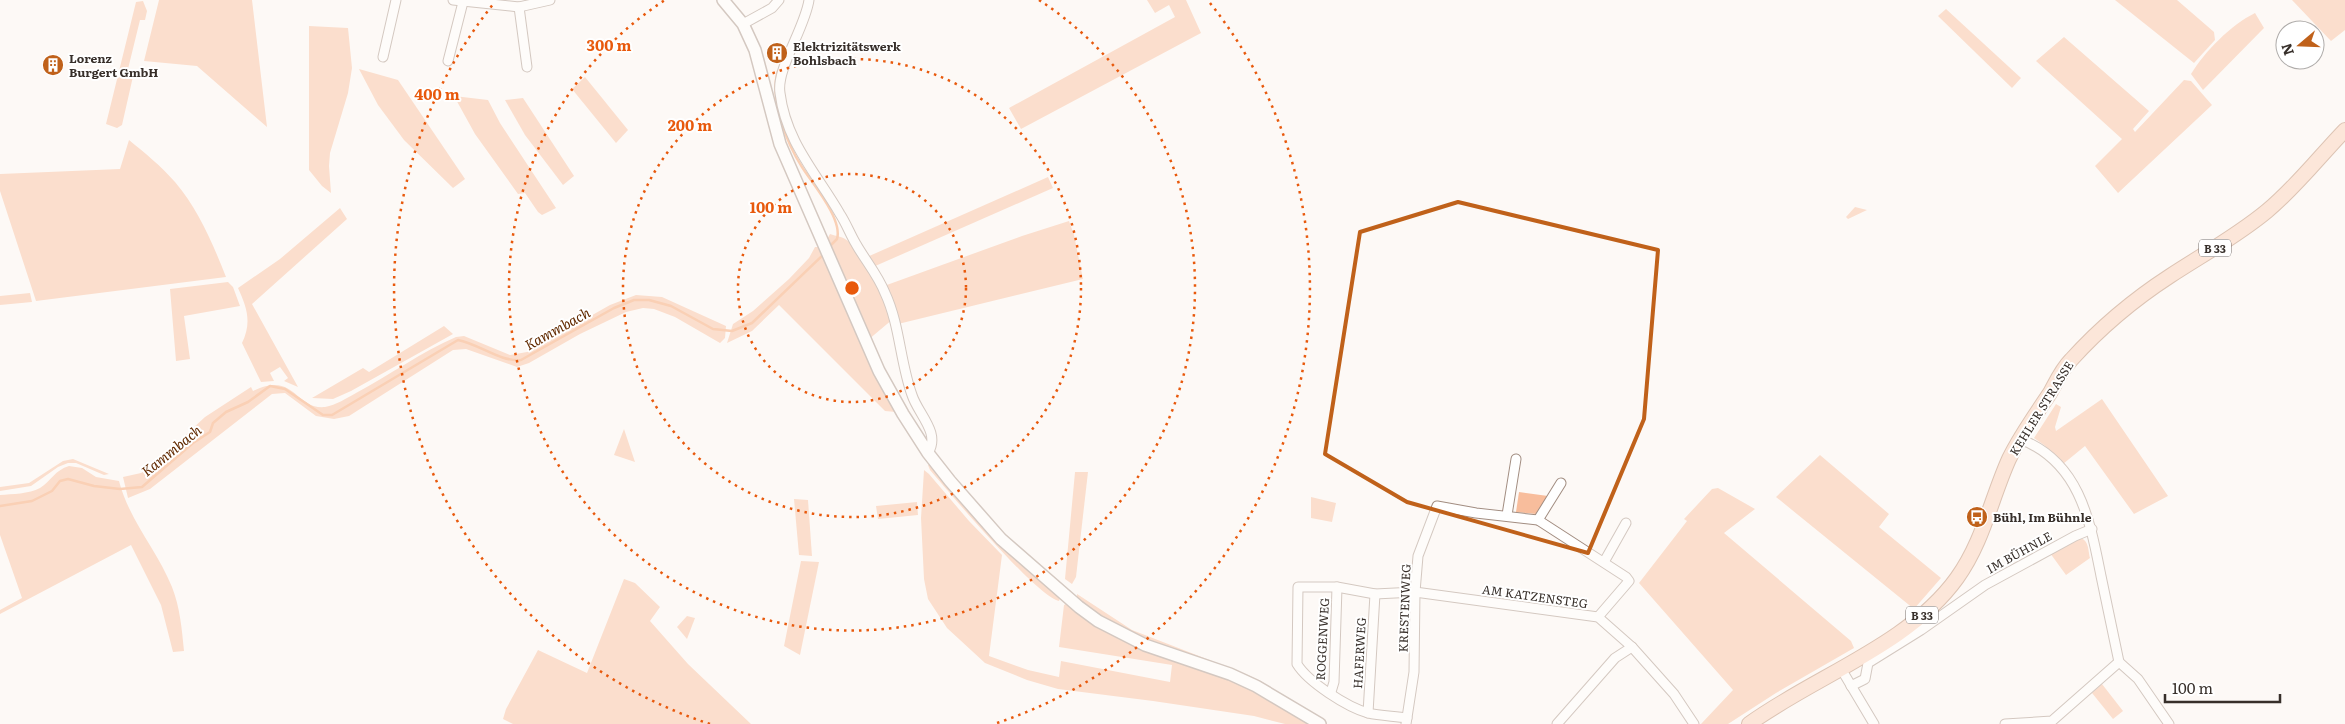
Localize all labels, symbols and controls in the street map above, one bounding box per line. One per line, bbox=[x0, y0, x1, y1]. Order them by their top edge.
north arrow bbox=[2275, 20, 2325, 70]
text: 300 m bbox=[587, 33, 631, 56]
place label: Elektrizitätswerk Bohlsbach bbox=[793, 37, 902, 69]
building icon: Elektrizitätswerk Bohlsbach bbox=[765, 41, 789, 65]
text: N bbox=[2275, 41, 2298, 58]
place label: Lorenz Burgert GmbH bbox=[69, 49, 158, 81]
building icon: Lorenz Burgert GmbH bbox=[41, 53, 65, 77]
text: 400 m bbox=[414, 82, 460, 105]
text: 200 m bbox=[668, 113, 712, 136]
text: 100 m bbox=[750, 195, 792, 218]
road number: B 33 bbox=[2199, 240, 2231, 256]
centre of rings bbox=[843, 279, 861, 297]
water label: Kammbach bbox=[521, 301, 594, 354]
street label: KEHLER STRASSE bbox=[2005, 357, 2078, 459]
water label: Kammbach bbox=[137, 419, 206, 480]
bus stop icon: Bühl, Im Bühnle bbox=[1965, 505, 1989, 529]
place label: Bühl, Im Bühnle bbox=[1993, 508, 2092, 526]
street label: IM BÜHNLE bbox=[1983, 526, 2055, 577]
street label: KRESTENWEG bbox=[1393, 563, 1415, 653]
street label: AM KATZENSTEG bbox=[1481, 580, 1589, 612]
street label: ROGGENWEG bbox=[1311, 597, 1333, 681]
road number: B 33 bbox=[1906, 606, 1938, 624]
street label: HAFERWEG bbox=[1348, 617, 1370, 689]
scale bar bbox=[2165, 672, 2280, 704]
text: 100 m bbox=[2172, 676, 2213, 699]

